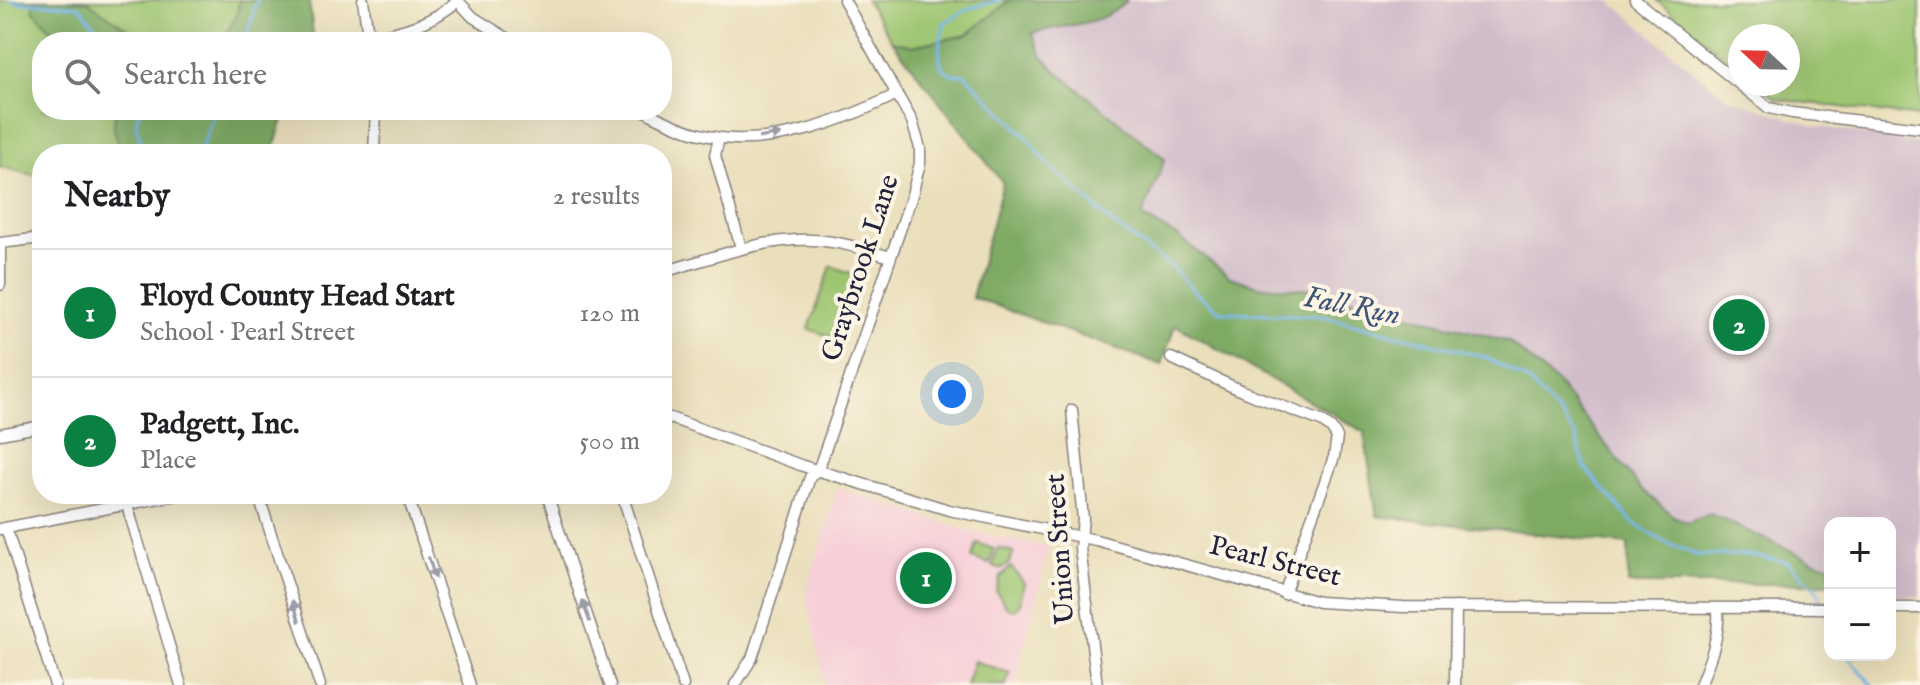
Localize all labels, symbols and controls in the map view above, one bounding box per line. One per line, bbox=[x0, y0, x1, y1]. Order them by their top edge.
north arrow bbox=[1728, 24, 1800, 96]
search box bbox=[32, 32, 672, 120]
icon: search bbox=[60, 54, 104, 98]
text: Search here bbox=[124, 57, 267, 95]
one-way arrow bbox=[758, 129, 783, 142]
street label: Graybrook Lane bbox=[814, 170, 908, 366]
text: Nearby bbox=[64, 175, 170, 218]
text: 2 results bbox=[553, 180, 640, 213]
text: Floyd County Head Start bbox=[140, 278, 455, 316]
water label: Fall Run bbox=[1301, 279, 1403, 335]
pin: 2 bbox=[1713, 295, 1765, 355]
text: 1 bbox=[85, 297, 95, 330]
text: 120 m bbox=[580, 297, 640, 330]
text: School · Pearl Street bbox=[140, 316, 355, 349]
your location bbox=[932, 374, 972, 414]
text: Padgett, Inc. bbox=[140, 406, 299, 444]
text: 2 bbox=[84, 425, 96, 458]
text: 500 m bbox=[579, 425, 640, 458]
text: Place bbox=[140, 444, 196, 477]
street label: Union Street bbox=[1038, 472, 1084, 625]
map controls bbox=[1824, 517, 1896, 661]
button: + bbox=[1824, 517, 1896, 589]
street label: Pearl Street bbox=[1206, 529, 1345, 595]
pin: 1 bbox=[900, 548, 952, 608]
one-way arrow bbox=[426, 556, 438, 580]
button: − bbox=[1824, 589, 1896, 661]
one-way arrow bbox=[289, 599, 302, 623]
one-way arrow bbox=[579, 599, 591, 623]

